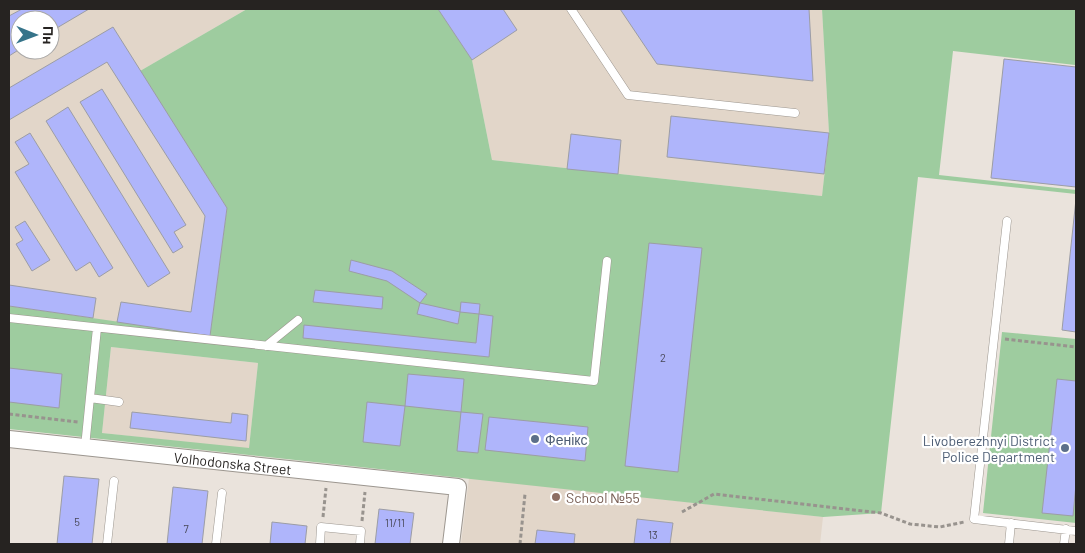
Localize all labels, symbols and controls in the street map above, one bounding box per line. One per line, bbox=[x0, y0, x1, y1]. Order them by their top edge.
north arrow bbox=[10, 10, 60, 60]
text: Пн bbox=[40, 26, 57, 45]
house number: 2 bbox=[660, 351, 666, 364]
place label: Фенікс bbox=[545, 431, 588, 448]
place label: Livoberezhnyi District Police Department bbox=[923, 432, 1055, 465]
marker: Фенікс bbox=[529, 433, 541, 445]
marker: Livoberezhnyi District Police Department bbox=[1059, 442, 1071, 454]
street label: Volhodonska Street bbox=[173, 448, 292, 478]
place label: School №55 bbox=[566, 489, 640, 506]
marker: School №55 bbox=[550, 491, 562, 503]
house number: 5 bbox=[74, 515, 80, 528]
house number: 11/11 bbox=[385, 516, 405, 529]
house number: 7 bbox=[183, 522, 189, 535]
house number: 13 bbox=[648, 528, 658, 541]

